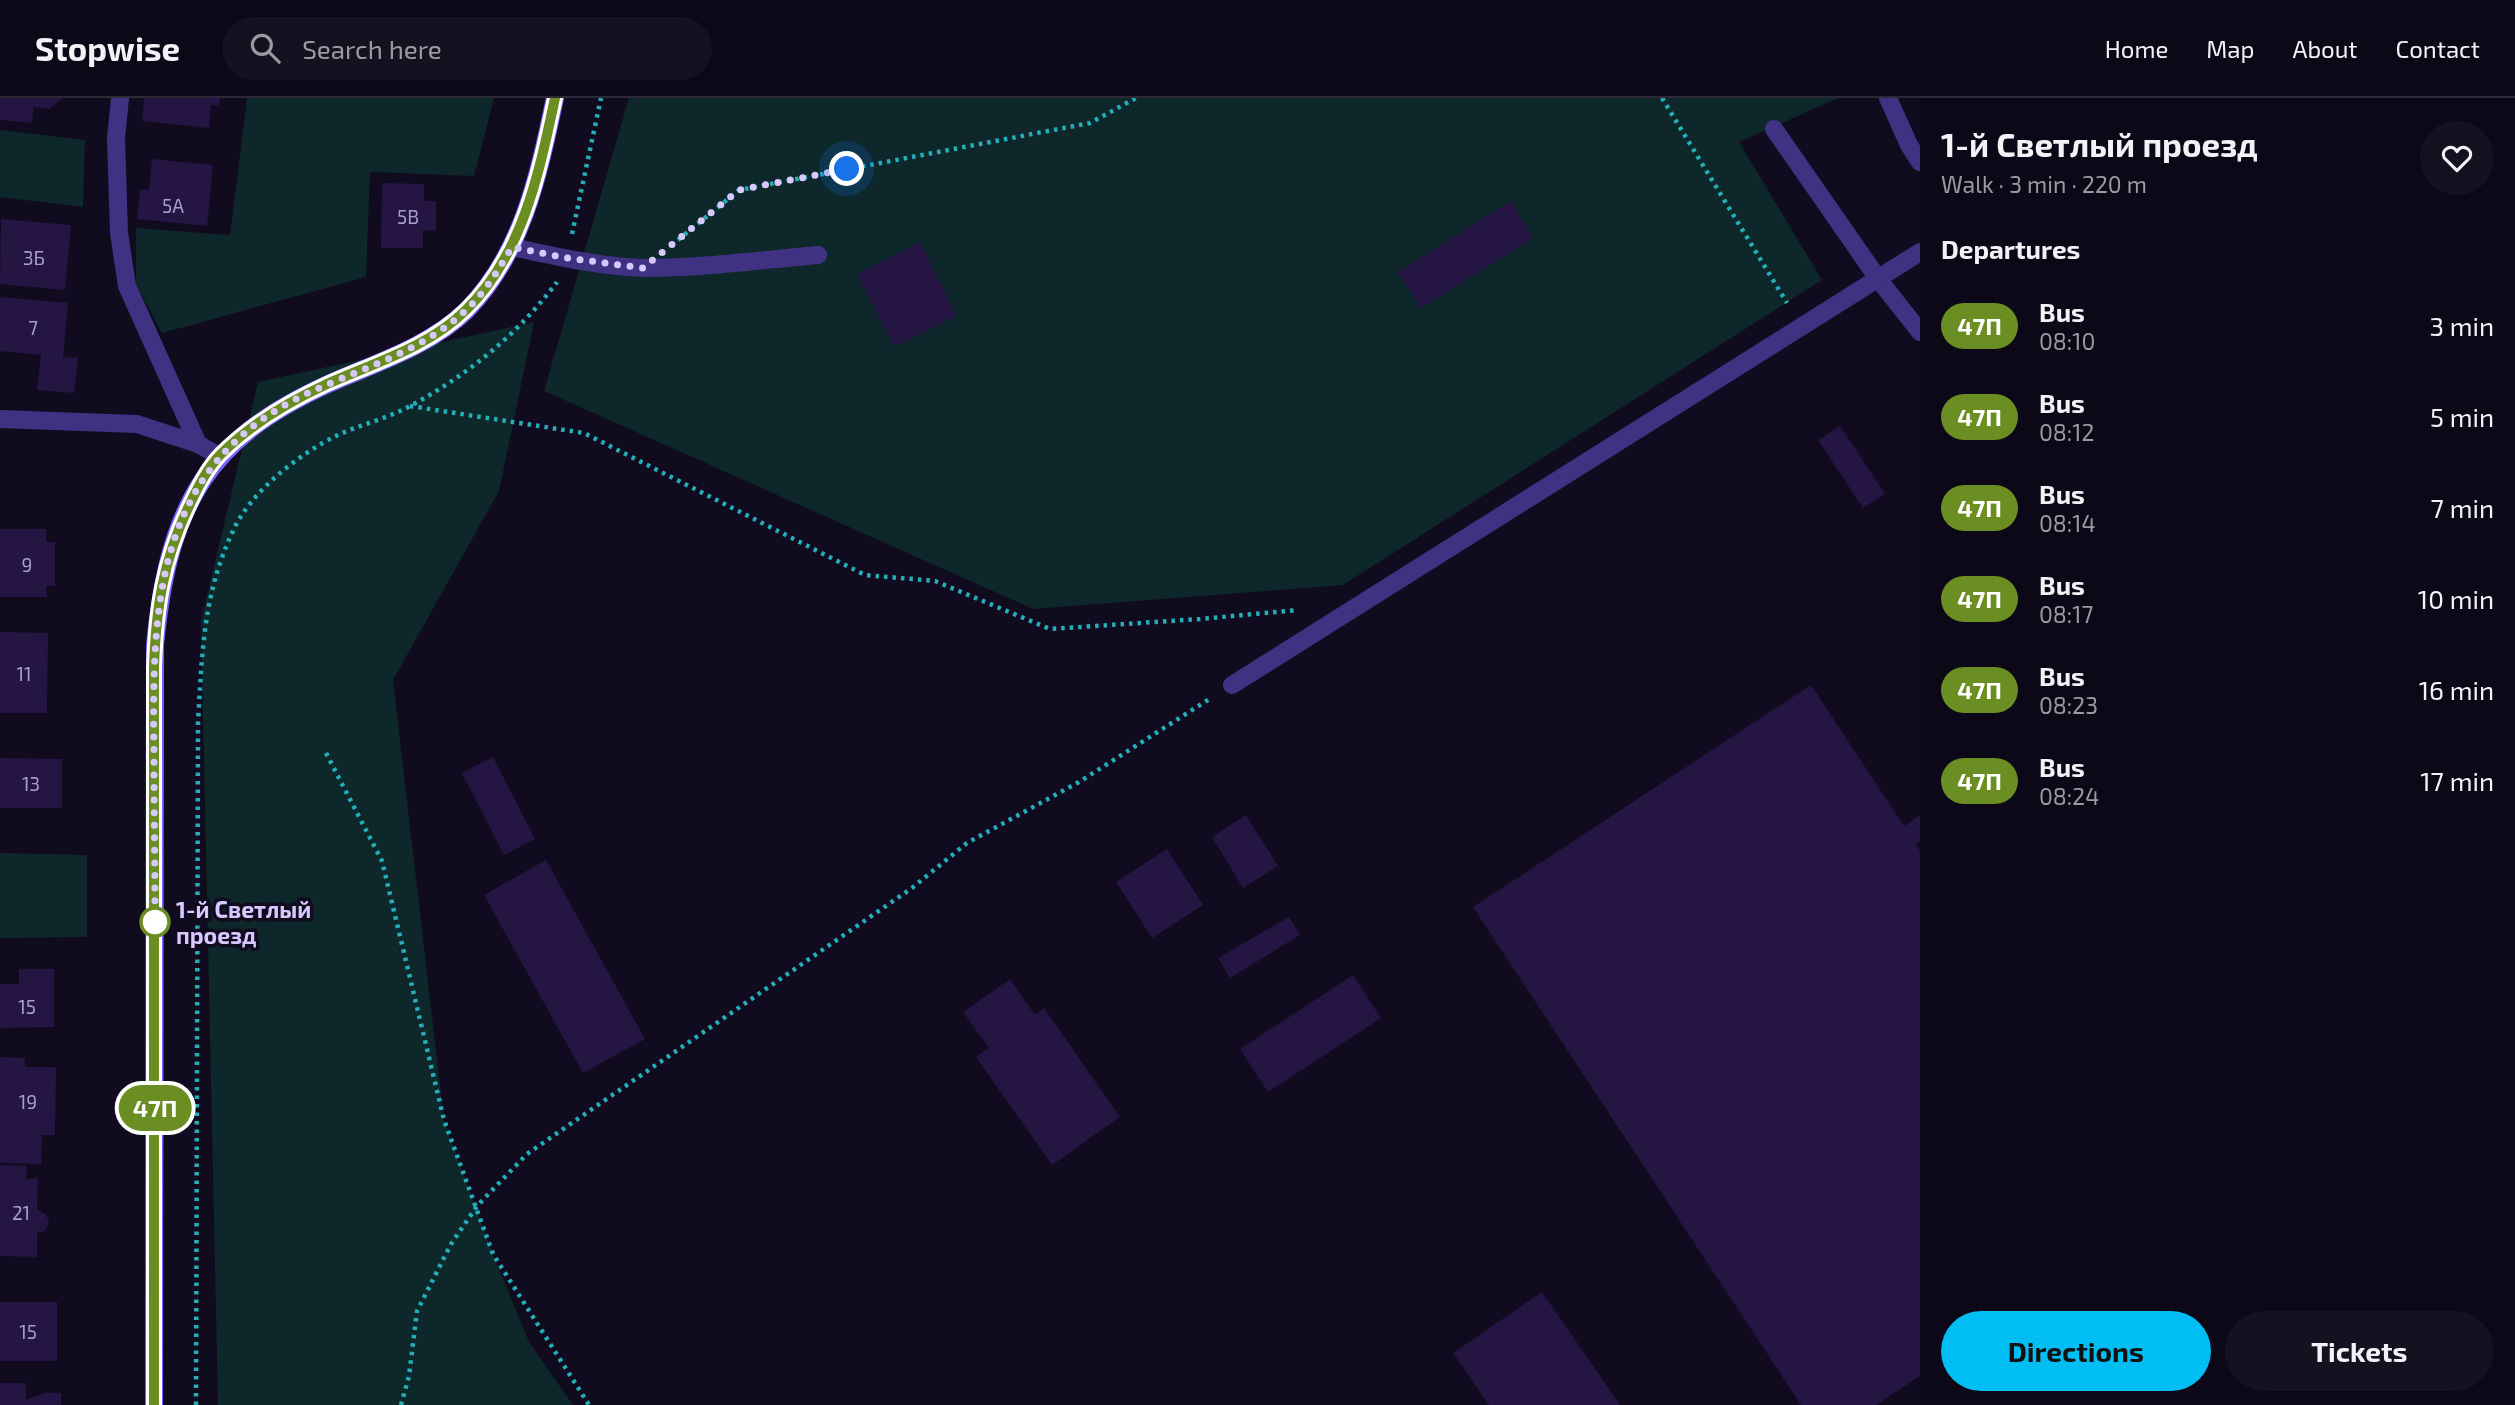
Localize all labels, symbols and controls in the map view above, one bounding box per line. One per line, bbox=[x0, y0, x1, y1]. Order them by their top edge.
search box bbox=[222, 17, 712, 80]
text: Stopwise bbox=[35, 28, 180, 68]
icon: search bbox=[246, 29, 284, 67]
text: Search here bbox=[302, 33, 442, 64]
text: Home bbox=[2105, 34, 2168, 63]
text: Map bbox=[2206, 34, 2254, 63]
text: About bbox=[2292, 34, 2358, 63]
text: Contact bbox=[2396, 34, 2480, 63]
button: heart bbox=[2420, 121, 2494, 195]
text: 1-й Светлый проезд bbox=[1941, 124, 2258, 164]
your location bbox=[829, 151, 864, 186]
text: Walk · 3 min · 220 m bbox=[1941, 170, 2147, 198]
house number: 5А bbox=[162, 194, 184, 217]
house number: 5В bbox=[397, 205, 419, 228]
text: Departures bbox=[1941, 233, 2080, 264]
house number: 3Б bbox=[23, 246, 45, 269]
text: Bus bbox=[2039, 296, 2085, 327]
text: 3 min bbox=[2429, 310, 2494, 341]
text: 47П bbox=[1957, 311, 2002, 340]
house number: 7 bbox=[28, 316, 38, 339]
text: 08:10 bbox=[2039, 327, 2095, 355]
text: Bus bbox=[2039, 387, 2085, 418]
text: 5 min bbox=[2430, 401, 2494, 432]
text: 47П bbox=[1957, 402, 2002, 431]
text: 08:12 bbox=[2039, 418, 2094, 446]
text: Bus bbox=[2039, 478, 2085, 509]
text: 7 min bbox=[2431, 492, 2494, 523]
text: 47П bbox=[1957, 493, 2002, 522]
text: 08:14 bbox=[2039, 509, 2096, 537]
house number: 9 bbox=[22, 553, 32, 576]
text: Bus bbox=[2039, 569, 2085, 600]
text: 10 min bbox=[2418, 583, 2494, 614]
text: 47П bbox=[1957, 584, 2002, 613]
text: 08:17 bbox=[2039, 600, 2093, 628]
text: Bus bbox=[2039, 660, 2085, 691]
house number: 11 bbox=[16, 662, 32, 685]
text: 16 min bbox=[2419, 674, 2494, 705]
text: 47П bbox=[1957, 675, 2002, 704]
text: 08:23 bbox=[2039, 691, 2098, 719]
text: Bus bbox=[2039, 751, 2085, 782]
text: 17 min bbox=[2420, 765, 2494, 796]
text: 47П bbox=[1957, 766, 2002, 795]
house number: 13 bbox=[22, 772, 40, 795]
text: 08:24 bbox=[2039, 782, 2099, 810]
place label: 1-й Светлый проезд bbox=[176, 895, 311, 949]
marker: 1-й Светлый проезд bbox=[140, 907, 170, 937]
house number: 15 bbox=[18, 995, 36, 1018]
line badge: 47П bbox=[115, 1085, 195, 1131]
house number: 19 bbox=[19, 1090, 37, 1113]
text: 47П bbox=[133, 1093, 177, 1122]
house number: 21 bbox=[12, 1201, 30, 1224]
button: Directions bbox=[1941, 1311, 2211, 1391]
button: Tickets bbox=[2225, 1311, 2494, 1391]
house number: 15 bbox=[19, 1320, 37, 1343]

